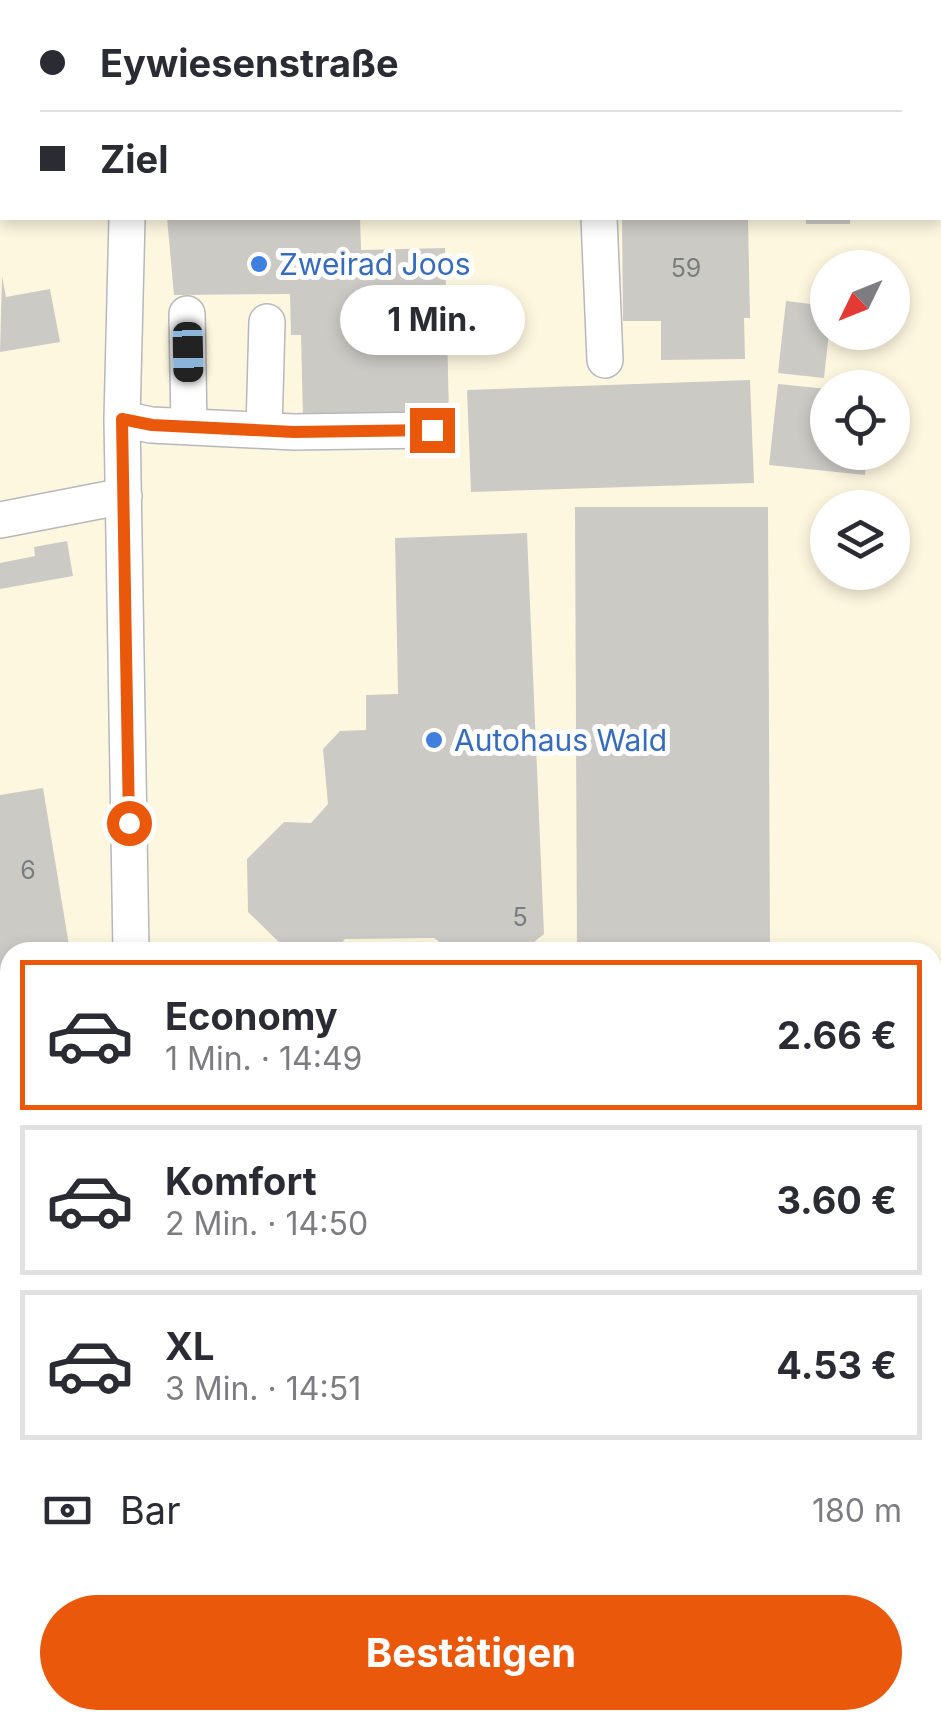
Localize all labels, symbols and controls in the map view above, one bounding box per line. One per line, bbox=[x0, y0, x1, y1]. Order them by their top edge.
text: Eywiesenstraße bbox=[100, 40, 399, 86]
text: Ziel bbox=[100, 136, 168, 182]
place label: Zweirad Joos bbox=[279, 246, 471, 282]
north arrow bbox=[810, 250, 910, 350]
map controls bbox=[810, 250, 910, 590]
marker: Zweirad Joos bbox=[248, 253, 270, 275]
house number: 59 bbox=[671, 253, 701, 283]
callout: 1 Min. bbox=[340, 285, 524, 355]
text: 1 Min. bbox=[387, 300, 478, 339]
car bbox=[172, 322, 204, 382]
button: locate bbox=[810, 370, 910, 470]
route end bbox=[410, 408, 455, 453]
button: layers bbox=[810, 490, 910, 590]
place label: Autohaus Wald bbox=[454, 722, 667, 758]
marker: Autohaus Wald bbox=[423, 729, 445, 751]
route start bbox=[107, 801, 152, 846]
house number: 6 bbox=[20, 855, 36, 885]
house number: 5 bbox=[512, 902, 528, 932]
icon: car bbox=[45, 990, 135, 1080]
text: Economy bbox=[165, 993, 338, 1039]
text: 2.66 € bbox=[777, 1012, 897, 1058]
text: 1 Min. · 14:49 bbox=[165, 1039, 362, 1078]
icon: car bbox=[45, 1155, 135, 1245]
text: Komfort bbox=[165, 1158, 317, 1204]
text: 3.60 € bbox=[776, 1177, 897, 1223]
text: 2 Min. · 14:50 bbox=[165, 1204, 368, 1243]
icon: car bbox=[45, 1320, 135, 1410]
text: XL bbox=[165, 1323, 215, 1369]
text: 4.53 € bbox=[776, 1342, 897, 1388]
text: 3 Min. · 14:51 bbox=[165, 1369, 361, 1408]
icon: cash bbox=[40, 1483, 95, 1538]
text: Bar bbox=[120, 1487, 181, 1533]
text: 180 m bbox=[812, 1491, 902, 1530]
button: Bestätigen bbox=[40, 1595, 902, 1710]

